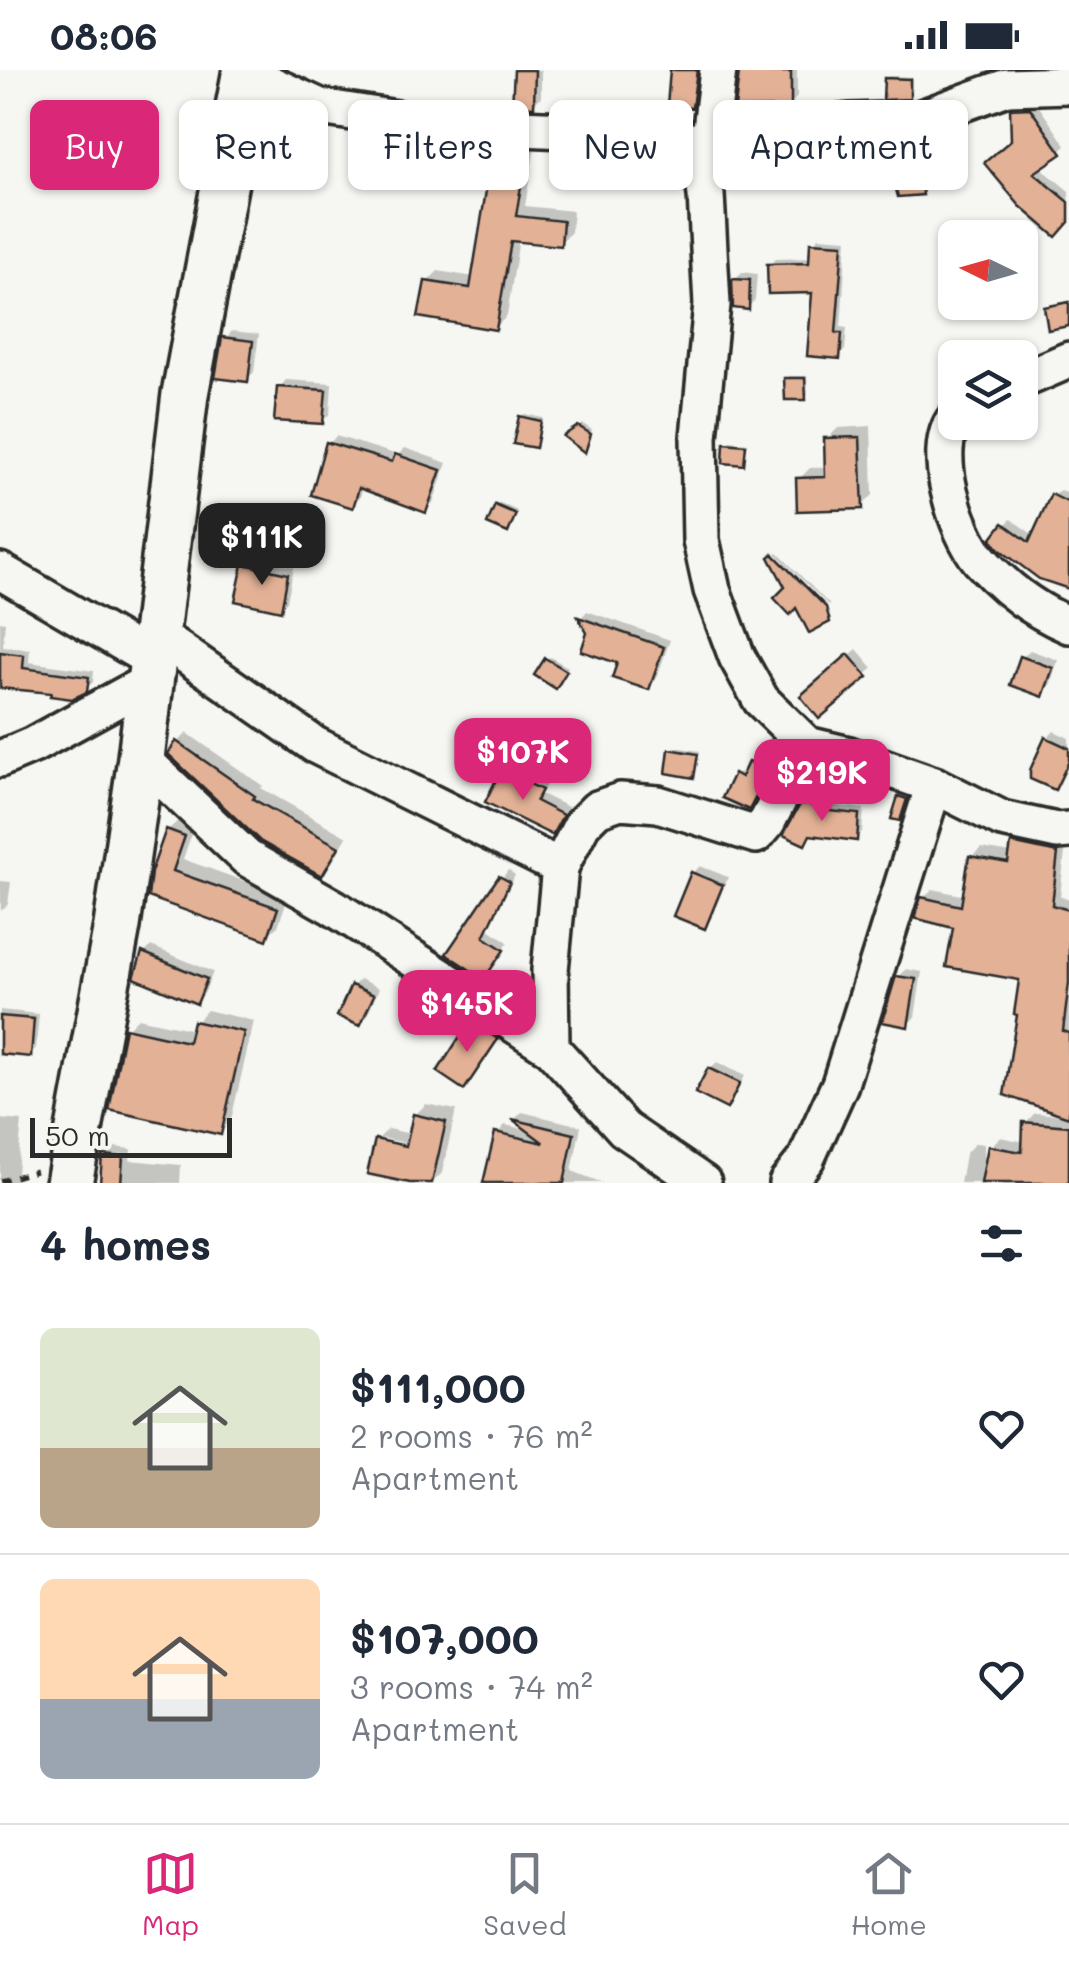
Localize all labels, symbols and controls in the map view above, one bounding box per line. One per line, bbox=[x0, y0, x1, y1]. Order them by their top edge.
text: 08:06 bbox=[50, 10, 157, 60]
chip: Buy bbox=[30, 100, 159, 190]
chip: Rent bbox=[179, 100, 328, 190]
chip: Filters bbox=[348, 100, 529, 190]
chip: New bbox=[549, 100, 693, 190]
chip: Apartment bbox=[713, 100, 968, 190]
north arrow bbox=[938, 220, 1038, 320]
map controls bbox=[938, 220, 1038, 440]
button: layers bbox=[938, 340, 1038, 440]
pin: $111K bbox=[192, 503, 332, 588]
text: $111K bbox=[220, 514, 304, 556]
pin: $107K bbox=[453, 718, 593, 803]
text: $107K bbox=[476, 729, 570, 771]
pin: $219K bbox=[752, 739, 892, 824]
text: $219K bbox=[776, 750, 868, 792]
pin: $145K bbox=[397, 970, 537, 1055]
text: $145K bbox=[420, 981, 514, 1023]
scale bar bbox=[30, 1113, 232, 1158]
text: 50 m bbox=[45, 1117, 110, 1153]
text: 4 homes bbox=[40, 1216, 211, 1271]
icon: filters bbox=[974, 1216, 1029, 1271]
text: $111,000 bbox=[350, 1359, 526, 1414]
icon: home bbox=[120, 1368, 240, 1488]
icon: heart bbox=[974, 1401, 1029, 1456]
text: 2 rooms · 76 m² bbox=[350, 1414, 593, 1456]
text: Apartment bbox=[350, 1456, 519, 1498]
text: $107,000 bbox=[350, 1610, 539, 1665]
icon: home bbox=[120, 1619, 240, 1739]
icon: heart bbox=[974, 1652, 1029, 1707]
text: 3 rooms · 74 m² bbox=[350, 1665, 593, 1707]
text: Apartment bbox=[350, 1707, 519, 1749]
tab: Map bbox=[142, 1846, 199, 1942]
tab: Saved bbox=[483, 1846, 566, 1942]
tab: Home bbox=[851, 1846, 927, 1942]

